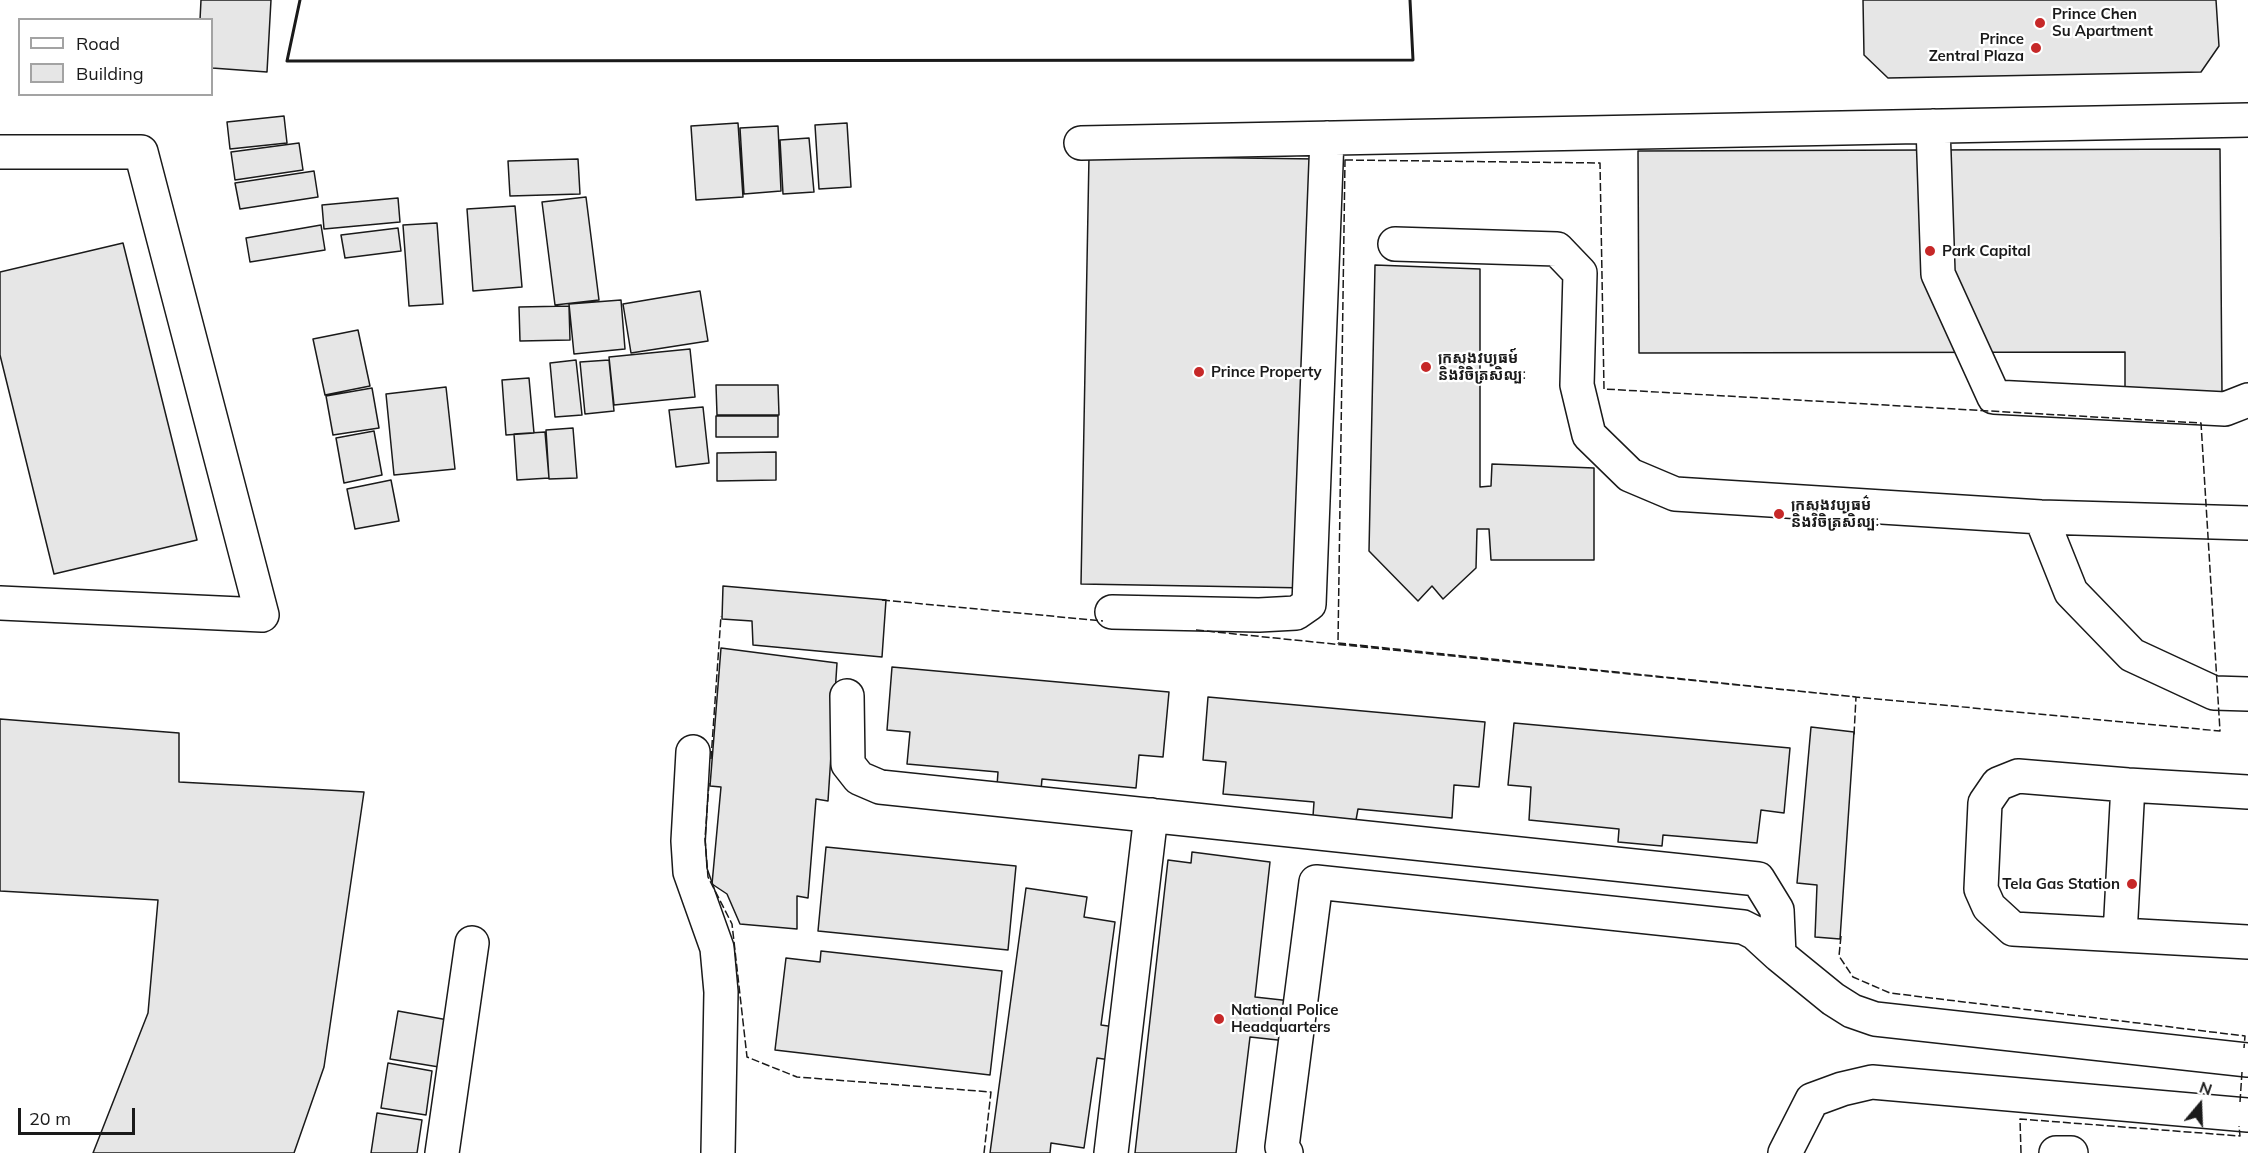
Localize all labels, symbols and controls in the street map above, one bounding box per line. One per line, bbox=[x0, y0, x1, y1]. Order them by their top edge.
place label: Prince Chen Su Apartment bbox=[2052, 5, 2153, 40]
marker: Prince Chen Su Apartment bbox=[2033, 16, 2047, 30]
legend bbox=[18, 18, 213, 96]
place label: Prince Zentral Plaza bbox=[1929, 30, 2024, 65]
text: Road bbox=[76, 32, 120, 55]
marker: Prince Zentral Plaza bbox=[2029, 41, 2043, 55]
text: Building bbox=[76, 62, 144, 85]
place label: Park Capital bbox=[1942, 242, 2031, 260]
marker: Park Capital bbox=[1923, 244, 1937, 258]
place label: ក្រសួងវប្បធម៍ និងវិចិត្រសិល្បៈ bbox=[1438, 349, 1527, 384]
marker: ក្រសួងវប្បធម៍ និងវិចិត្រសិល្បៈ bbox=[1419, 360, 1433, 374]
place label: Prince Property bbox=[1211, 363, 1322, 381]
marker: Prince Property bbox=[1192, 365, 1206, 379]
place label: ក្រសួងវប្បធម៌ និងវិចិត្រសិល្បៈ bbox=[1791, 496, 1880, 531]
marker: ក្រសួងវប្បធម៌ និងវិចិត្រសិល្បៈ bbox=[1772, 507, 1786, 521]
place label: Tela Gas Station bbox=[2002, 875, 2120, 893]
marker: Tela Gas Station bbox=[2125, 877, 2139, 891]
place label: National Police Headquarters bbox=[1231, 1001, 1338, 1036]
marker: National Police Headquarters bbox=[1212, 1012, 1226, 1026]
north arrow bbox=[2170, 1075, 2230, 1135]
text: N bbox=[2197, 1077, 2215, 1099]
scale bar bbox=[21, 1096, 138, 1134]
text: 20 m bbox=[29, 1107, 71, 1130]

